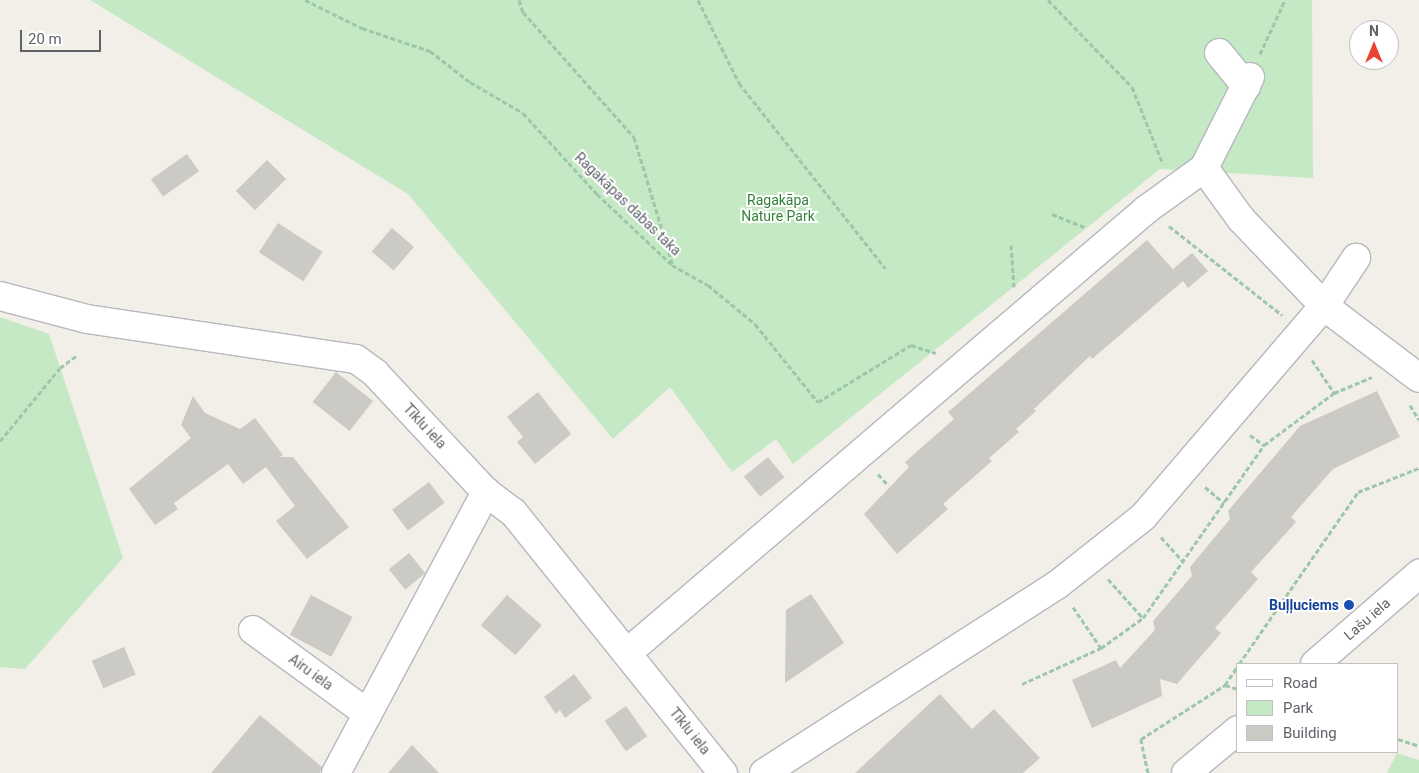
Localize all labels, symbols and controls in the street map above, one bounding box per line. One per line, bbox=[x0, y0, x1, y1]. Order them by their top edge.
scale bar bbox=[22, 20, 104, 52]
north arrow bbox=[1349, 20, 1399, 70]
text: N bbox=[1369, 23, 1379, 39]
text: 20 m bbox=[28, 30, 62, 48]
street label: Ragakāpas dabas taka bbox=[571, 149, 685, 259]
park label: Ragakāpa Nature Park bbox=[741, 192, 815, 224]
street label: Tīklu iela bbox=[400, 400, 450, 452]
street label: Lašu iela bbox=[1341, 594, 1393, 644]
place label: Buļļuciems bbox=[1269, 597, 1339, 613]
marker: Buļļuciems bbox=[1343, 599, 1355, 611]
street label: Airu iela bbox=[286, 650, 336, 694]
legend bbox=[1236, 663, 1399, 753]
text: Road bbox=[1283, 674, 1317, 692]
text: Park bbox=[1283, 699, 1313, 717]
street label: Tīklu iela bbox=[666, 704, 714, 758]
text: Building bbox=[1283, 724, 1337, 742]

